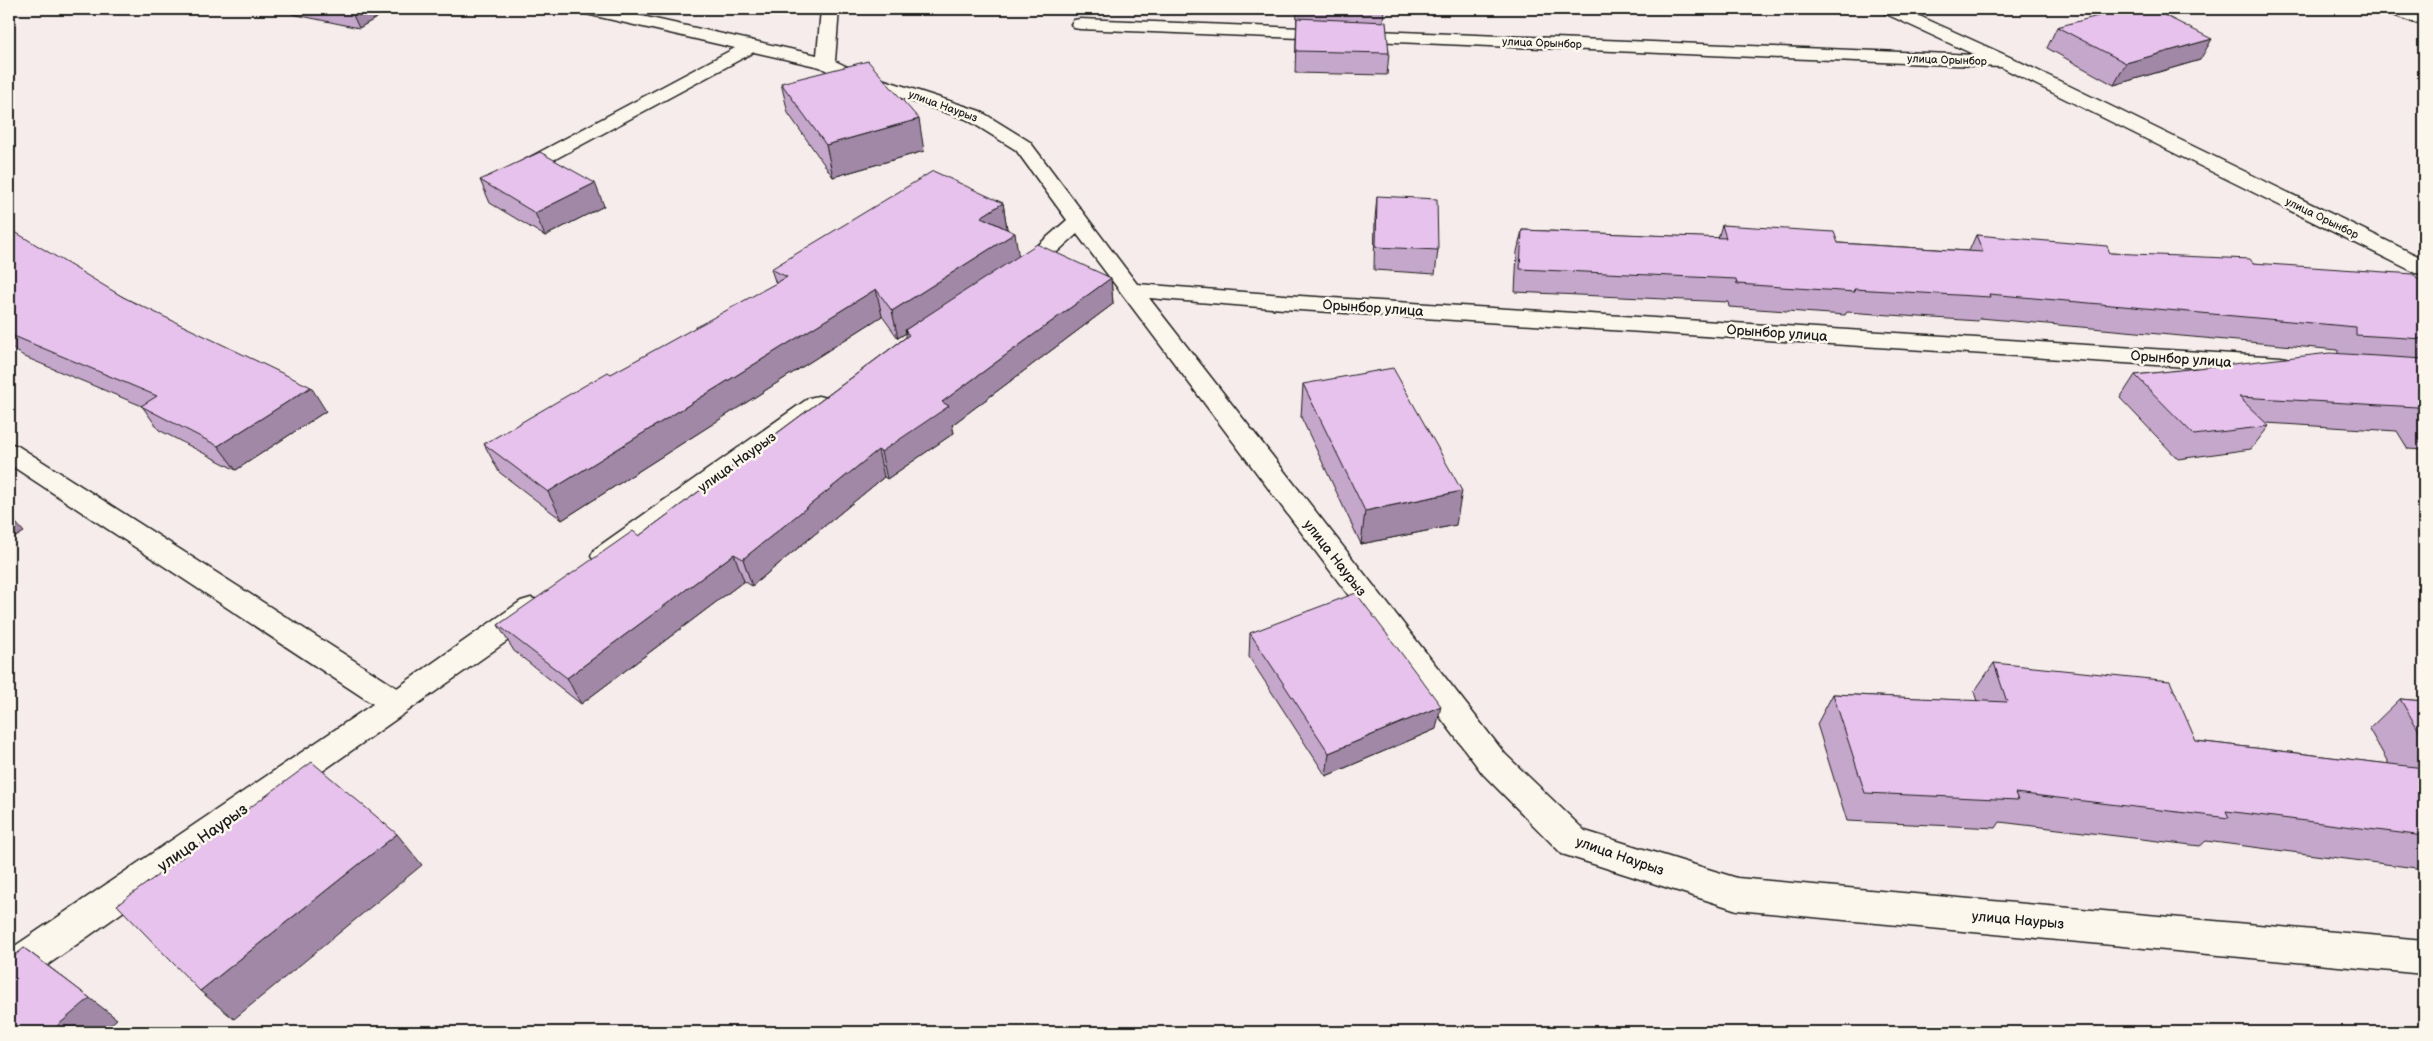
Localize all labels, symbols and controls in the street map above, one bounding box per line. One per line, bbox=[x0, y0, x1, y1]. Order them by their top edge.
street label: улица Орынбор bbox=[1502, 35, 1583, 51]
street label: улица Орынбор bbox=[1907, 52, 1988, 68]
street label: улица Наурыз bbox=[907, 87, 979, 125]
street label: улица Орынбор bbox=[2283, 195, 2361, 242]
street label: Орынбор улица bbox=[1322, 296, 1425, 320]
street label: Орынбор улица bbox=[1726, 321, 1829, 345]
street label: Орынбор улица bbox=[2130, 347, 2233, 371]
street label: улица Наурыз bbox=[695, 428, 780, 496]
street label: улица Наурыз bbox=[1300, 516, 1370, 600]
street label: улица Наурыз bbox=[154, 800, 252, 876]
street label: улица Наурыз bbox=[1574, 833, 1667, 879]
street label: улица Наурыз bbox=[1971, 908, 2065, 933]

